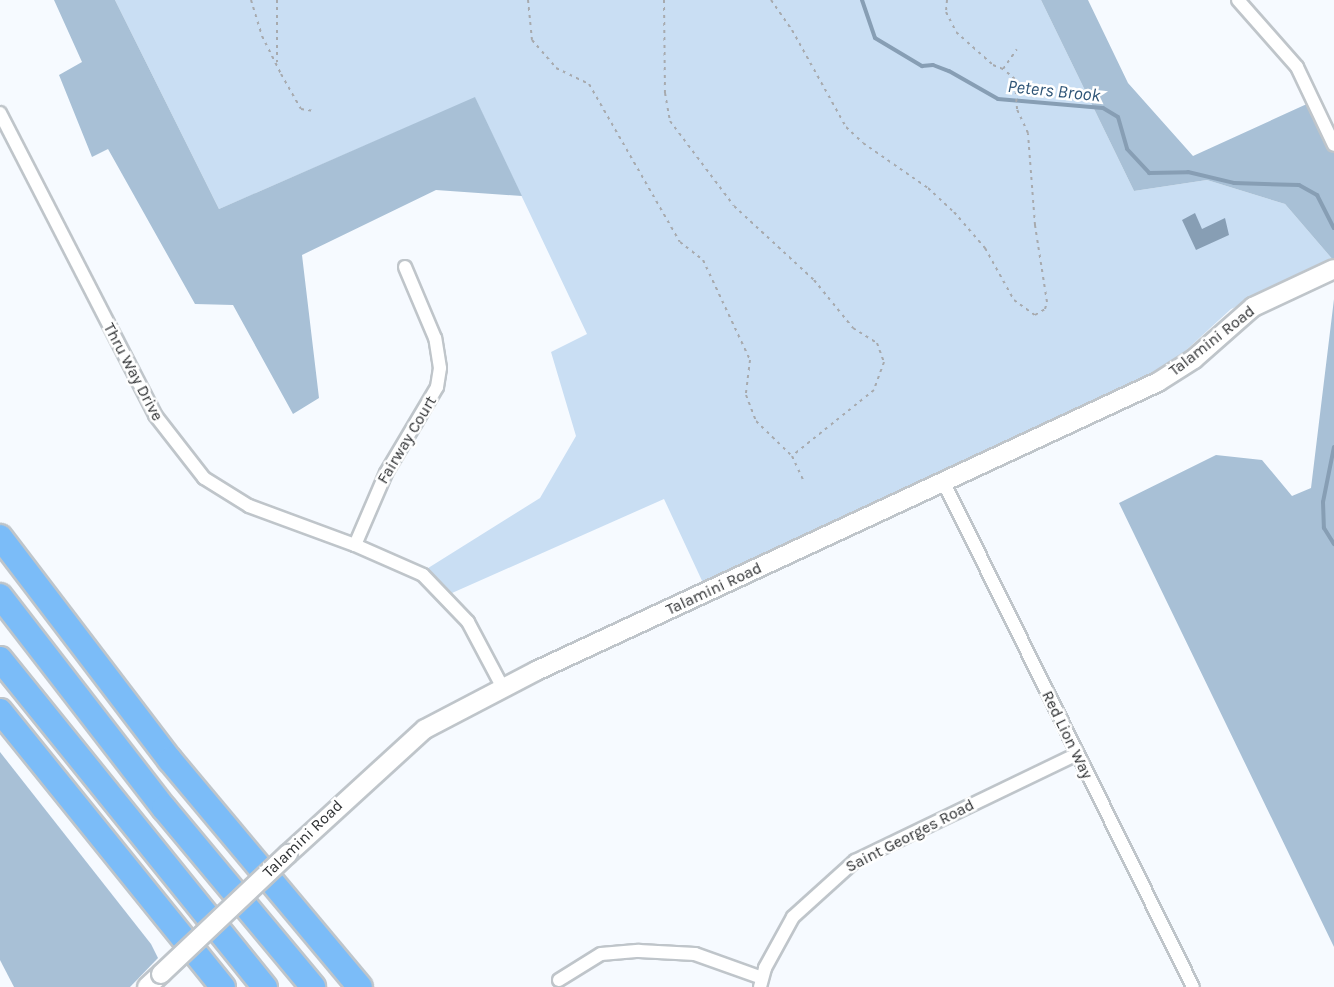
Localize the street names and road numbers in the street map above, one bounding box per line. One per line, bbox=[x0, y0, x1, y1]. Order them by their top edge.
street label: Talamini Road bbox=[1165, 302, 1259, 380]
street label: Thru Way Drive bbox=[99, 320, 167, 424]
street label: Fairway Court bbox=[373, 393, 441, 487]
street label: Talamini Road bbox=[663, 558, 765, 620]
street label: Red Lion Way bbox=[1037, 688, 1097, 782]
street label: Saint Georges Road bbox=[842, 795, 978, 877]
street label: Talamini Road bbox=[259, 796, 347, 882]

